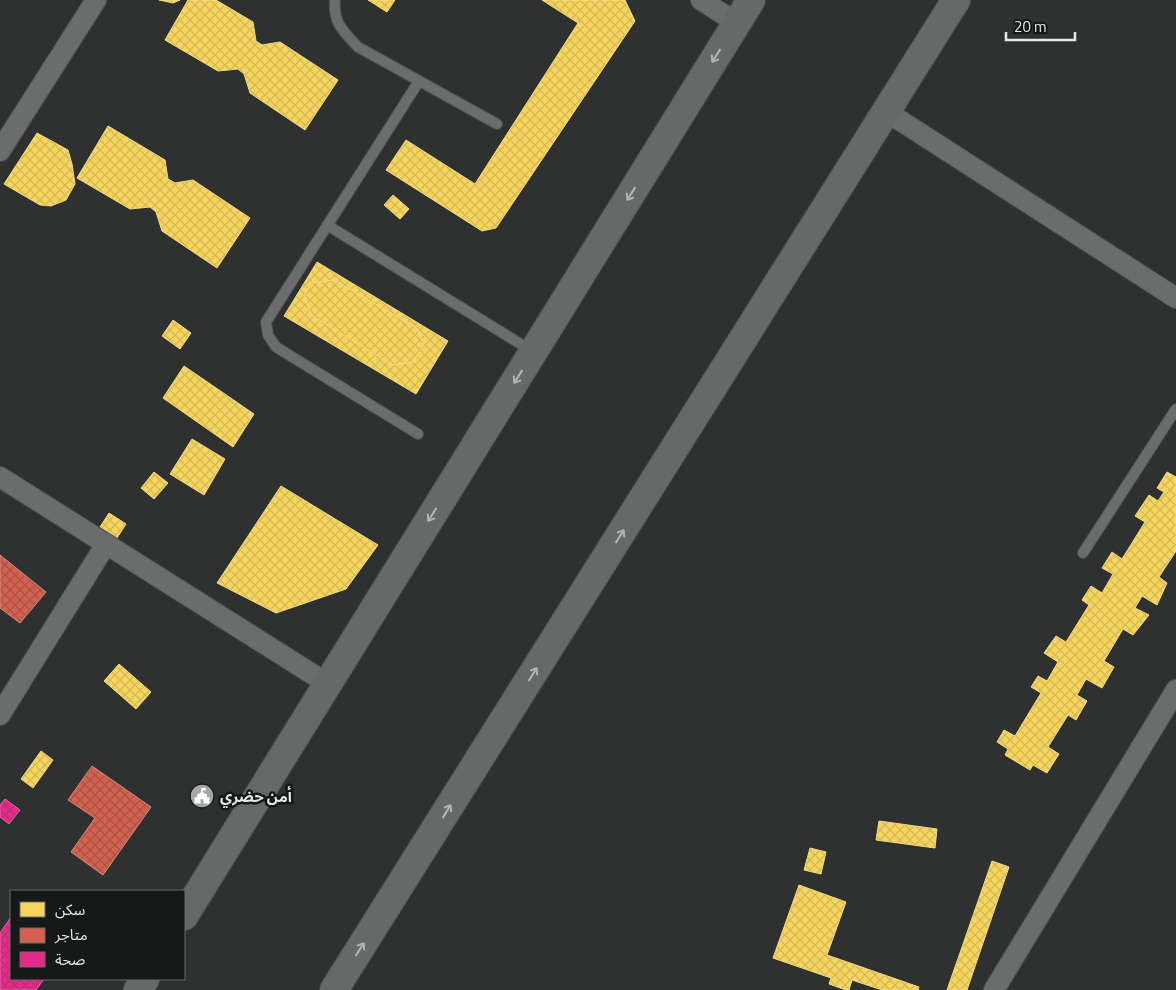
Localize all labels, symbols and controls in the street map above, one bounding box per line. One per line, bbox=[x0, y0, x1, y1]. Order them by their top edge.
scale bar bbox=[1006, 10, 1075, 42]
text: 20 m bbox=[1014, 15, 1047, 38]
one-way arrow bbox=[711, 49, 721, 63]
one-way arrow bbox=[625, 187, 635, 201]
one-way arrow bbox=[512, 370, 522, 384]
one-way arrow bbox=[427, 508, 437, 522]
one-way arrow bbox=[615, 529, 625, 543]
one-way arrow bbox=[529, 667, 539, 681]
public building icon: أمن حضري bbox=[189, 783, 215, 809]
place label: أمن حضري bbox=[220, 785, 292, 808]
one-way arrow bbox=[442, 805, 452, 819]
legend bbox=[10, 890, 185, 980]
text: سكن bbox=[55, 898, 86, 921]
text: متاجر bbox=[54, 923, 88, 946]
one-way arrow bbox=[356, 942, 366, 956]
text: صحة bbox=[55, 948, 85, 971]

